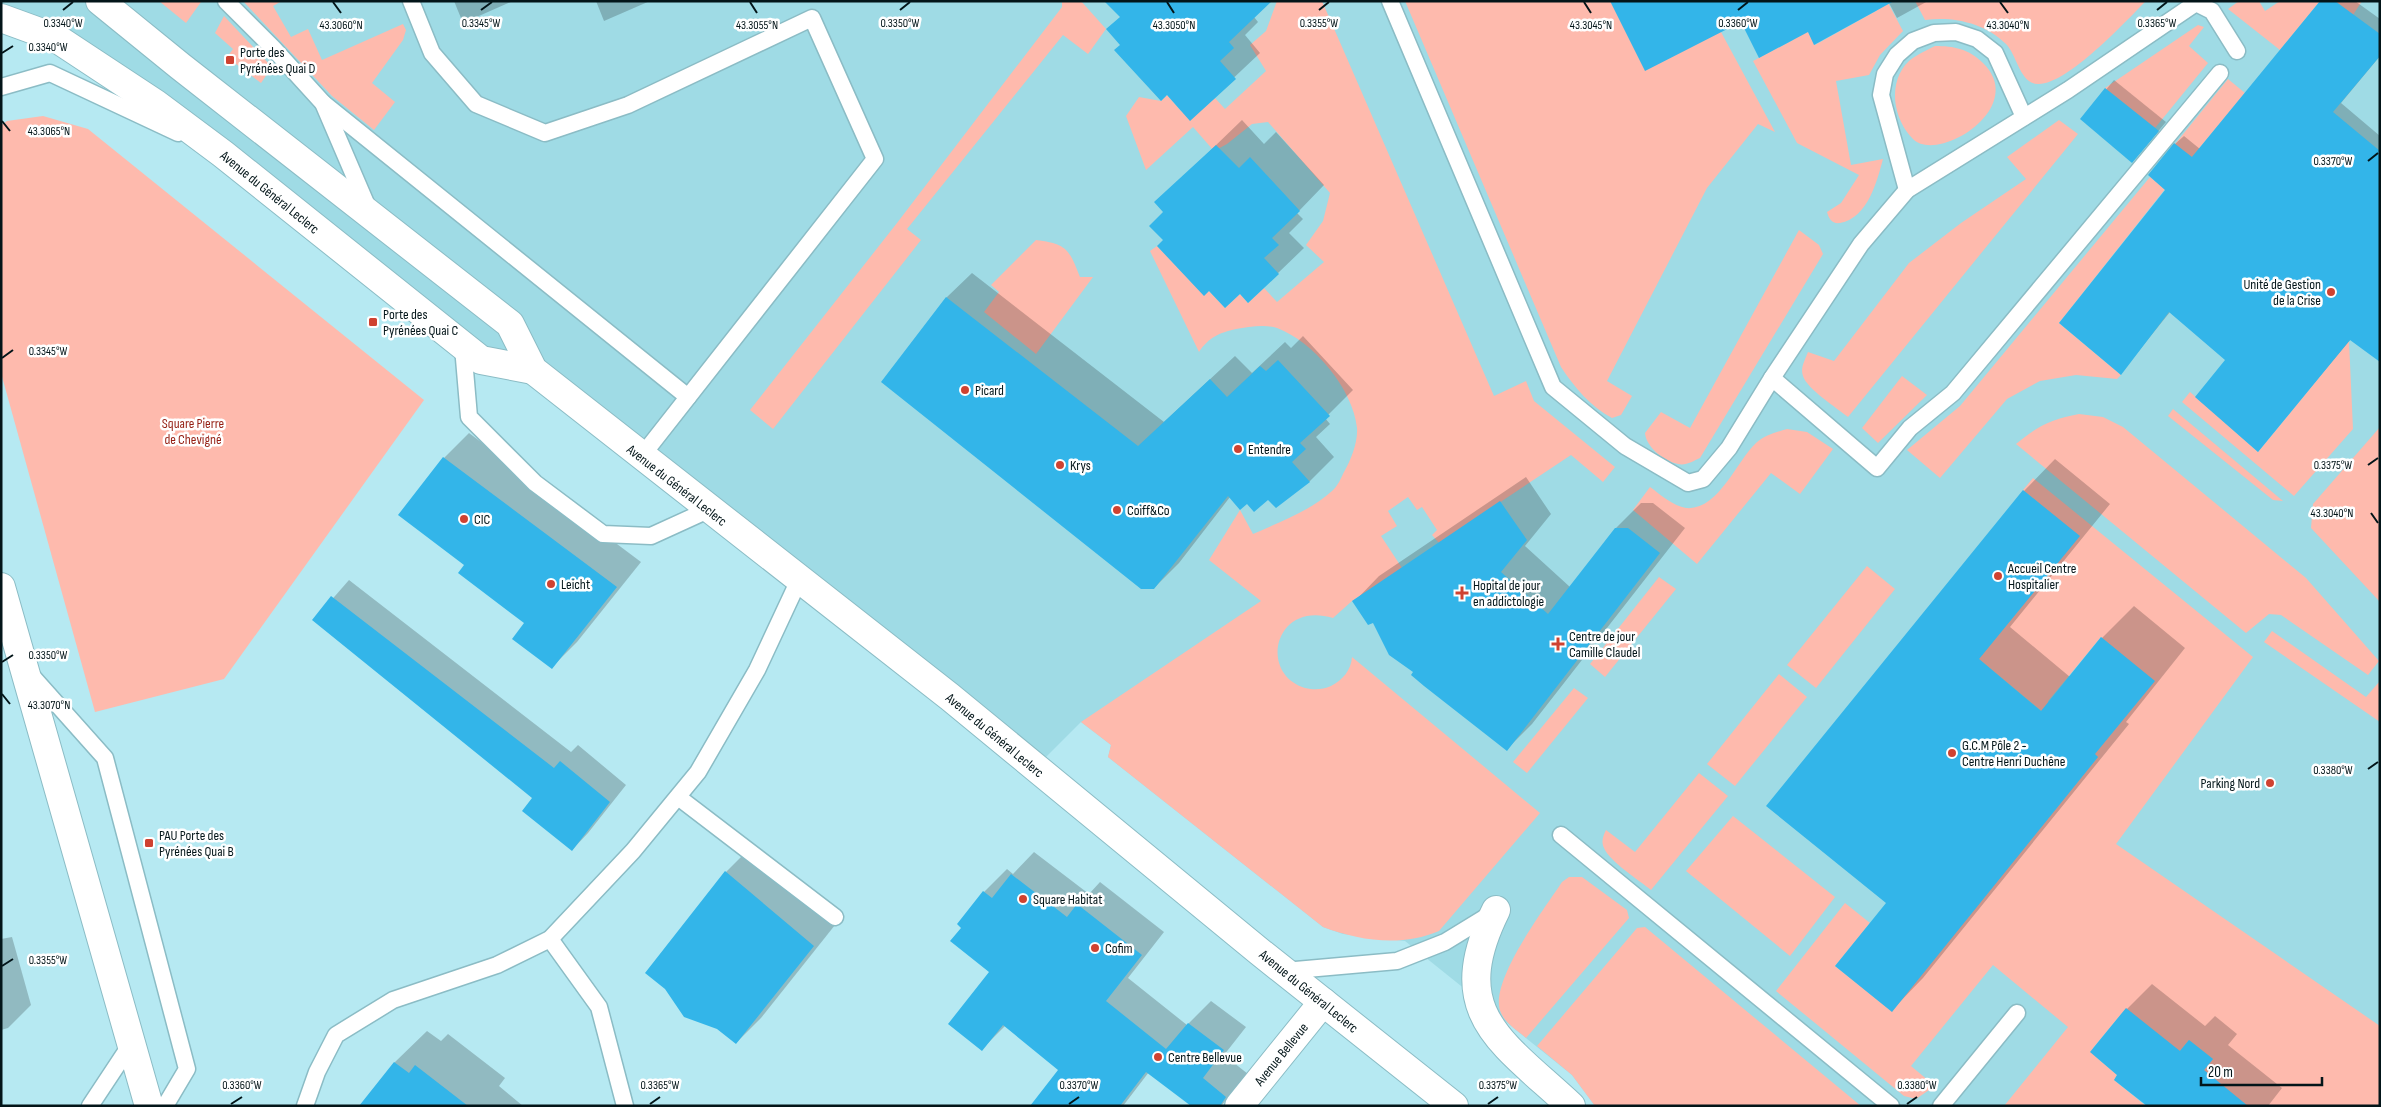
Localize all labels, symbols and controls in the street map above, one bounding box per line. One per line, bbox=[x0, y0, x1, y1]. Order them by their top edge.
text: 0.3340°W bbox=[43, 16, 83, 31]
text: 0.3345°W bbox=[462, 16, 500, 31]
text: 0.3350°W bbox=[881, 16, 920, 31]
text: 0.3355°W bbox=[1300, 16, 1338, 31]
text: 0.3360°W bbox=[1718, 16, 1758, 31]
text: 0.3365°W bbox=[2138, 16, 2177, 31]
text: 43.3060°N bbox=[319, 18, 363, 33]
text: 43.3055°N bbox=[736, 18, 778, 33]
text: 43.3050°N bbox=[1153, 18, 1195, 33]
text: 43.3045°N bbox=[1570, 18, 1612, 33]
text: 43.3040°N bbox=[1987, 18, 2029, 33]
text: 0.3340°W bbox=[28, 40, 68, 55]
place label: Porte des Pyrénées Quai D bbox=[240, 44, 315, 77]
marker: Porte des Pyrénées Quai D bbox=[224, 54, 236, 66]
text: 43.3065°N bbox=[28, 124, 70, 139]
street label: Avenue du Général Leclerc bbox=[216, 147, 323, 238]
text: 0.3370°W bbox=[2314, 154, 2353, 169]
place label: Unité de Gestion de la Crise bbox=[2243, 276, 2321, 309]
marker: Unité de Gestion de la Crise bbox=[2325, 286, 2337, 298]
place label: Porte des Pyrénées Quai C bbox=[383, 306, 458, 339]
marker: Porte des Pyrénées Quai C bbox=[367, 316, 379, 328]
text: 0.3345°W bbox=[29, 344, 67, 359]
place label: Picard bbox=[975, 382, 1004, 399]
marker: Picard bbox=[959, 384, 971, 396]
park label: Square Pierre de Chevigné bbox=[162, 415, 224, 448]
street label: Avenue du Général Leclerc bbox=[622, 440, 730, 530]
place label: Entendre bbox=[1248, 441, 1291, 458]
marker: Entendre bbox=[1232, 443, 1244, 455]
place label: Krys bbox=[1070, 457, 1091, 474]
text: 0.3375°W bbox=[2314, 458, 2352, 473]
marker: Krys bbox=[1054, 459, 1066, 471]
place label: Coiff&Co bbox=[1127, 502, 1170, 519]
marker: Coiff&Co bbox=[1111, 504, 1123, 516]
text: 43.3040°N bbox=[2311, 506, 2353, 521]
place label: CIC bbox=[474, 511, 491, 528]
marker: CIC bbox=[458, 513, 470, 525]
place label: Accueil Centre Hospitalier bbox=[2007, 560, 2076, 593]
marker: Accueil Centre Hospitalier bbox=[1992, 570, 2004, 582]
place label: Leicht bbox=[561, 576, 590, 593]
place label: Hopital de jour en addictologie bbox=[1473, 577, 1544, 610]
marker: Leicht bbox=[545, 578, 557, 590]
marker: Hopital de jour en addictologie bbox=[1455, 586, 1469, 600]
place label: Centre de jour Camille Claudel bbox=[1569, 628, 1640, 661]
marker: Centre de jour Camille Claudel bbox=[1551, 637, 1565, 651]
text: 0.3350°W bbox=[29, 648, 68, 663]
street label: Avenue du Général Leclerc bbox=[942, 689, 1047, 781]
text: 43.3070°N bbox=[28, 698, 70, 713]
place label: G.C.M Pôle 2 - Centre Henri Duchêne bbox=[1962, 737, 2065, 770]
marker: G.C.M Pôle 2 - Centre Henri Duchêne bbox=[1946, 747, 1958, 759]
text: 0.3380°W bbox=[2313, 763, 2353, 778]
place label: Parking Nord bbox=[2201, 775, 2260, 792]
marker: Parking Nord bbox=[2264, 777, 2276, 789]
place label: PAU Porte des Pyrénées Quai B bbox=[159, 827, 234, 860]
marker: PAU Porte des Pyrénées Quai B bbox=[143, 837, 155, 849]
place label: Square Habitat bbox=[1033, 891, 1102, 908]
marker: Square Habitat bbox=[1017, 893, 1029, 905]
place label: Cofim bbox=[1105, 940, 1133, 957]
marker: Cofim bbox=[1089, 942, 1101, 954]
street label: Avenue du Général Leclerc bbox=[1255, 946, 1362, 1037]
text: 0.3355°W bbox=[29, 953, 67, 968]
street label: Avenue Bellevue bbox=[1250, 1019, 1312, 1090]
place label: Centre Bellevue bbox=[1168, 1049, 1242, 1066]
marker: Centre Bellevue bbox=[1152, 1051, 1164, 1063]
scale bar bbox=[2201, 1054, 2322, 1086]
text: 20 m bbox=[2208, 1063, 2233, 1082]
text: 0.3360°W bbox=[222, 1078, 262, 1093]
text: 0.3365°W bbox=[641, 1078, 680, 1093]
text: 0.3370°W bbox=[1060, 1078, 1099, 1093]
text: 0.3375°W bbox=[1479, 1078, 1517, 1093]
text: 0.3380°W bbox=[1897, 1078, 1937, 1093]

